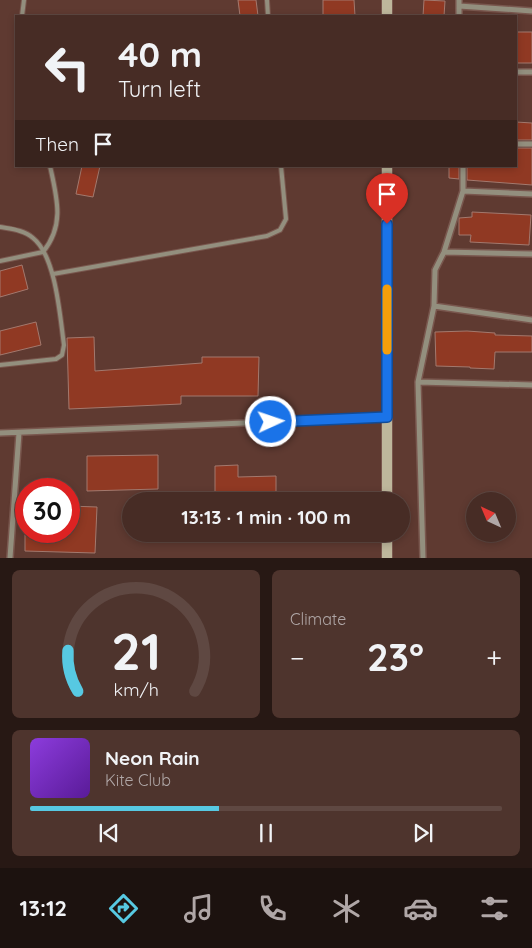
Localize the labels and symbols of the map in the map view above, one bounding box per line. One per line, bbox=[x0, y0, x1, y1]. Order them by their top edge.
pin bbox=[366, 173, 408, 224]
position arrow bbox=[244, 395, 296, 447]
speed limit sign: 30 bbox=[15, 478, 80, 543]
north arrow bbox=[466, 492, 516, 542]

